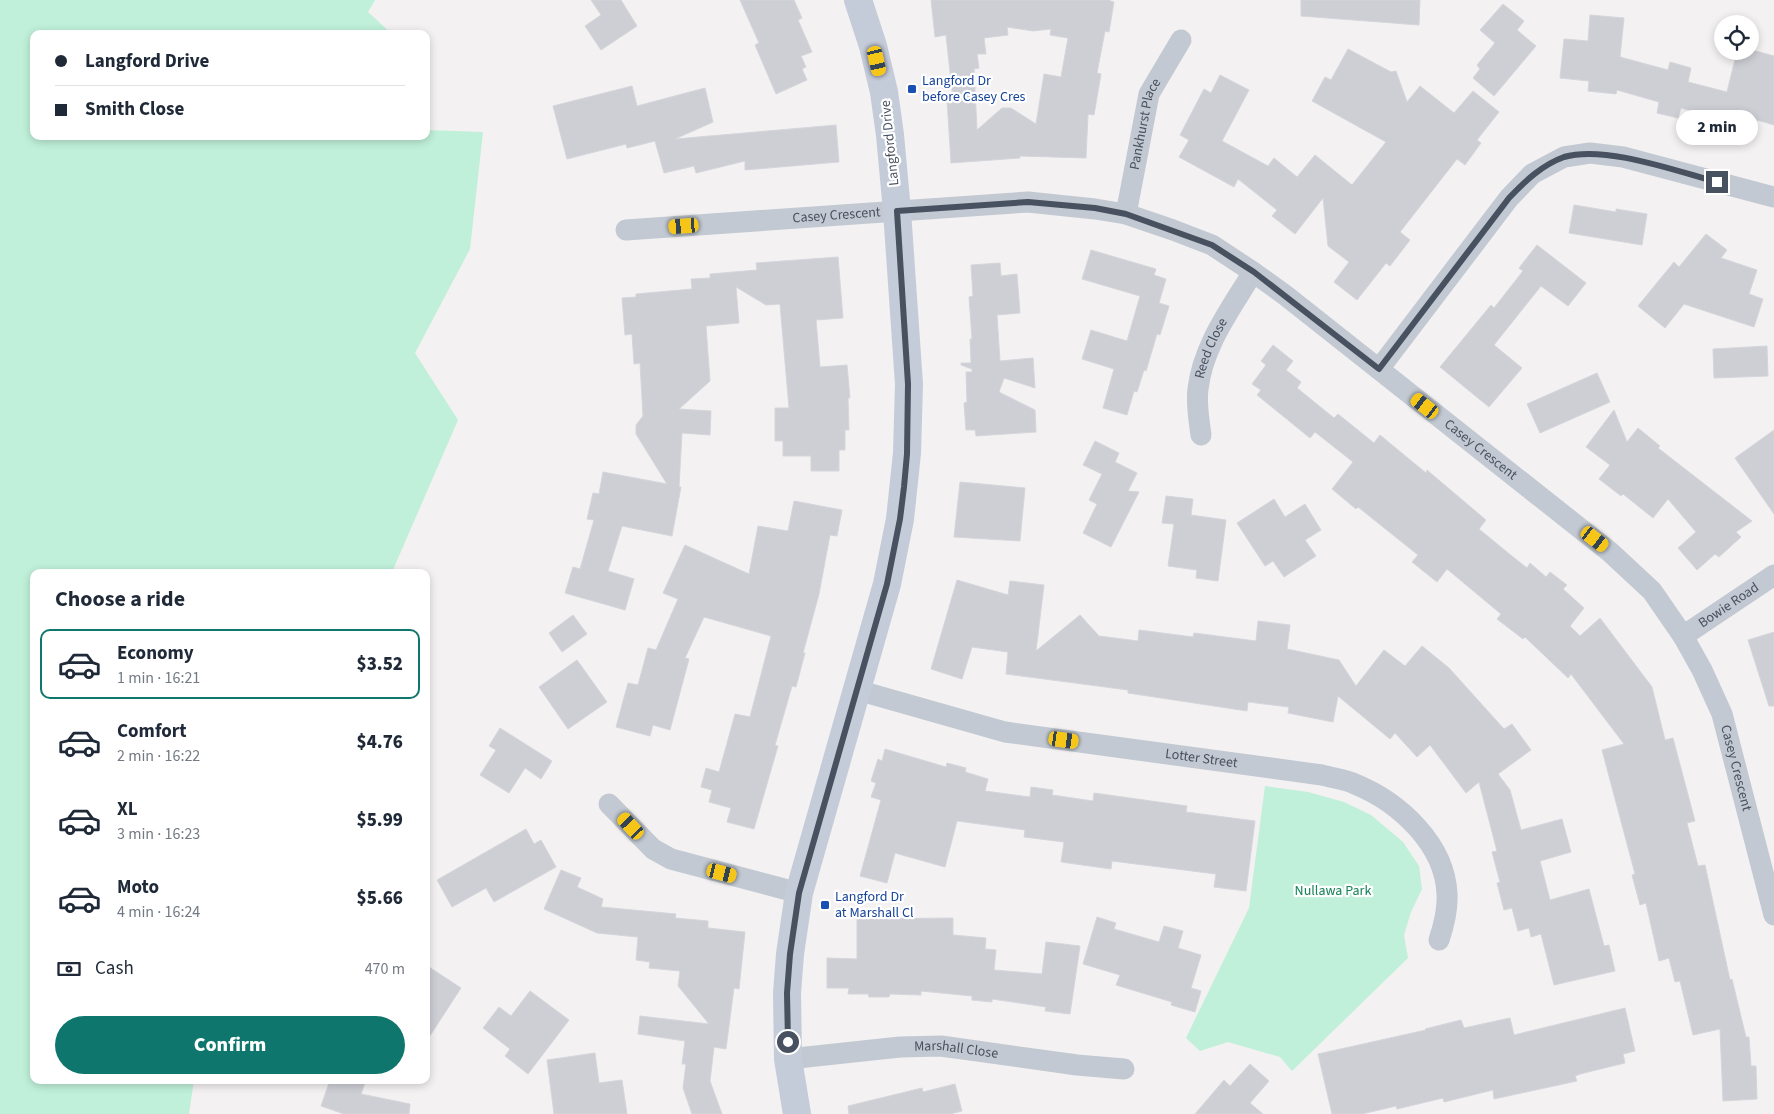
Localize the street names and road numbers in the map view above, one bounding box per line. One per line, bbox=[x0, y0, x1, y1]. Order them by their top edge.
street label: Pankhurst Place bbox=[1125, 74, 1166, 172]
street label: Langford Drive bbox=[876, 99, 904, 187]
street label: Casey Crescent bbox=[792, 202, 882, 228]
street label: Reed Close bbox=[1190, 314, 1233, 381]
street label: Casey Crescent bbox=[1440, 414, 1522, 485]
street label: Bowie Road bbox=[1694, 578, 1763, 633]
street label: Casey Crescent bbox=[1715, 723, 1757, 813]
street label: Lotter Street bbox=[1164, 744, 1239, 773]
street label: Marshall Close bbox=[914, 1036, 1000, 1064]

